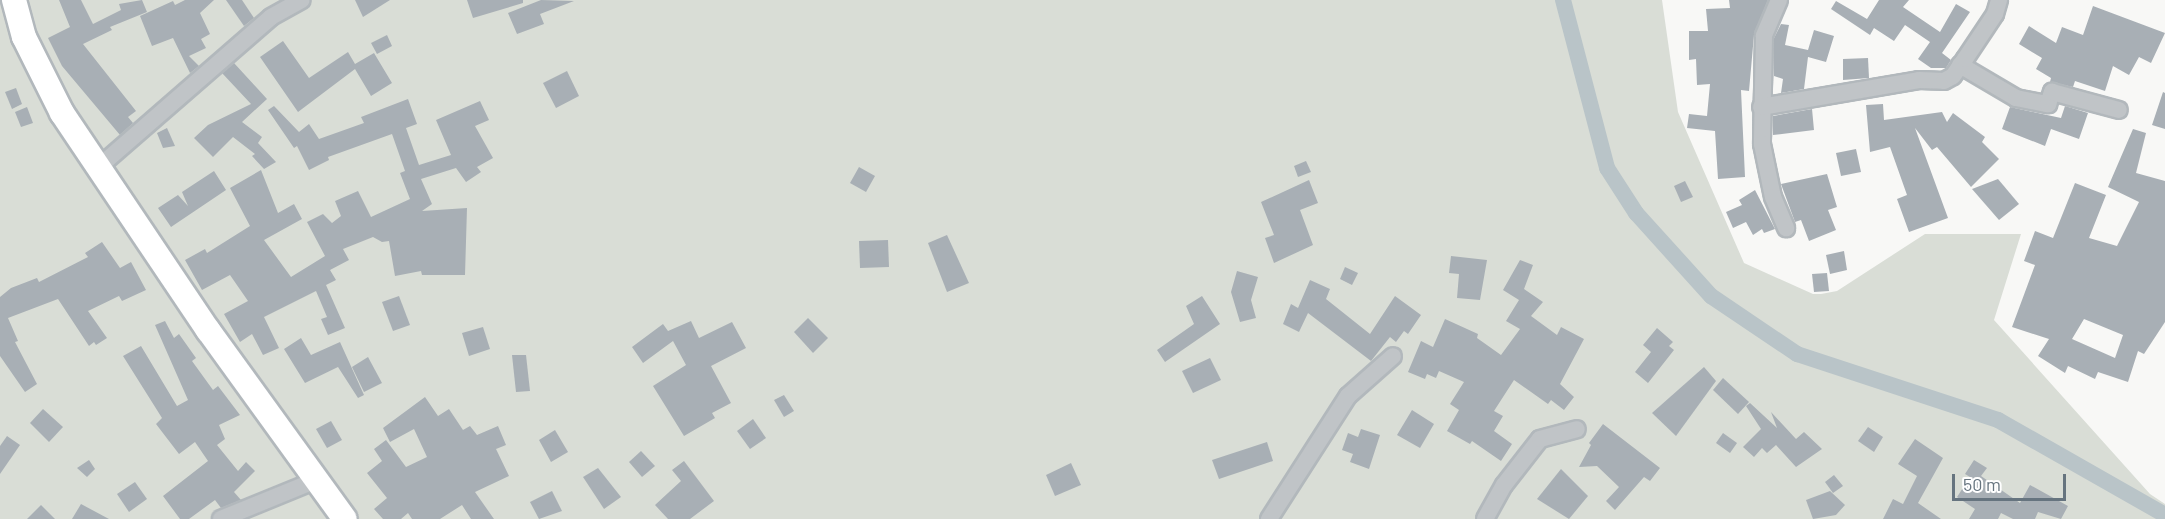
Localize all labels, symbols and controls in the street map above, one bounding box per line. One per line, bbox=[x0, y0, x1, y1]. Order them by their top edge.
scale bar bbox=[1955, 462, 2069, 500]
text: 50 m bbox=[1963, 473, 2001, 495]

